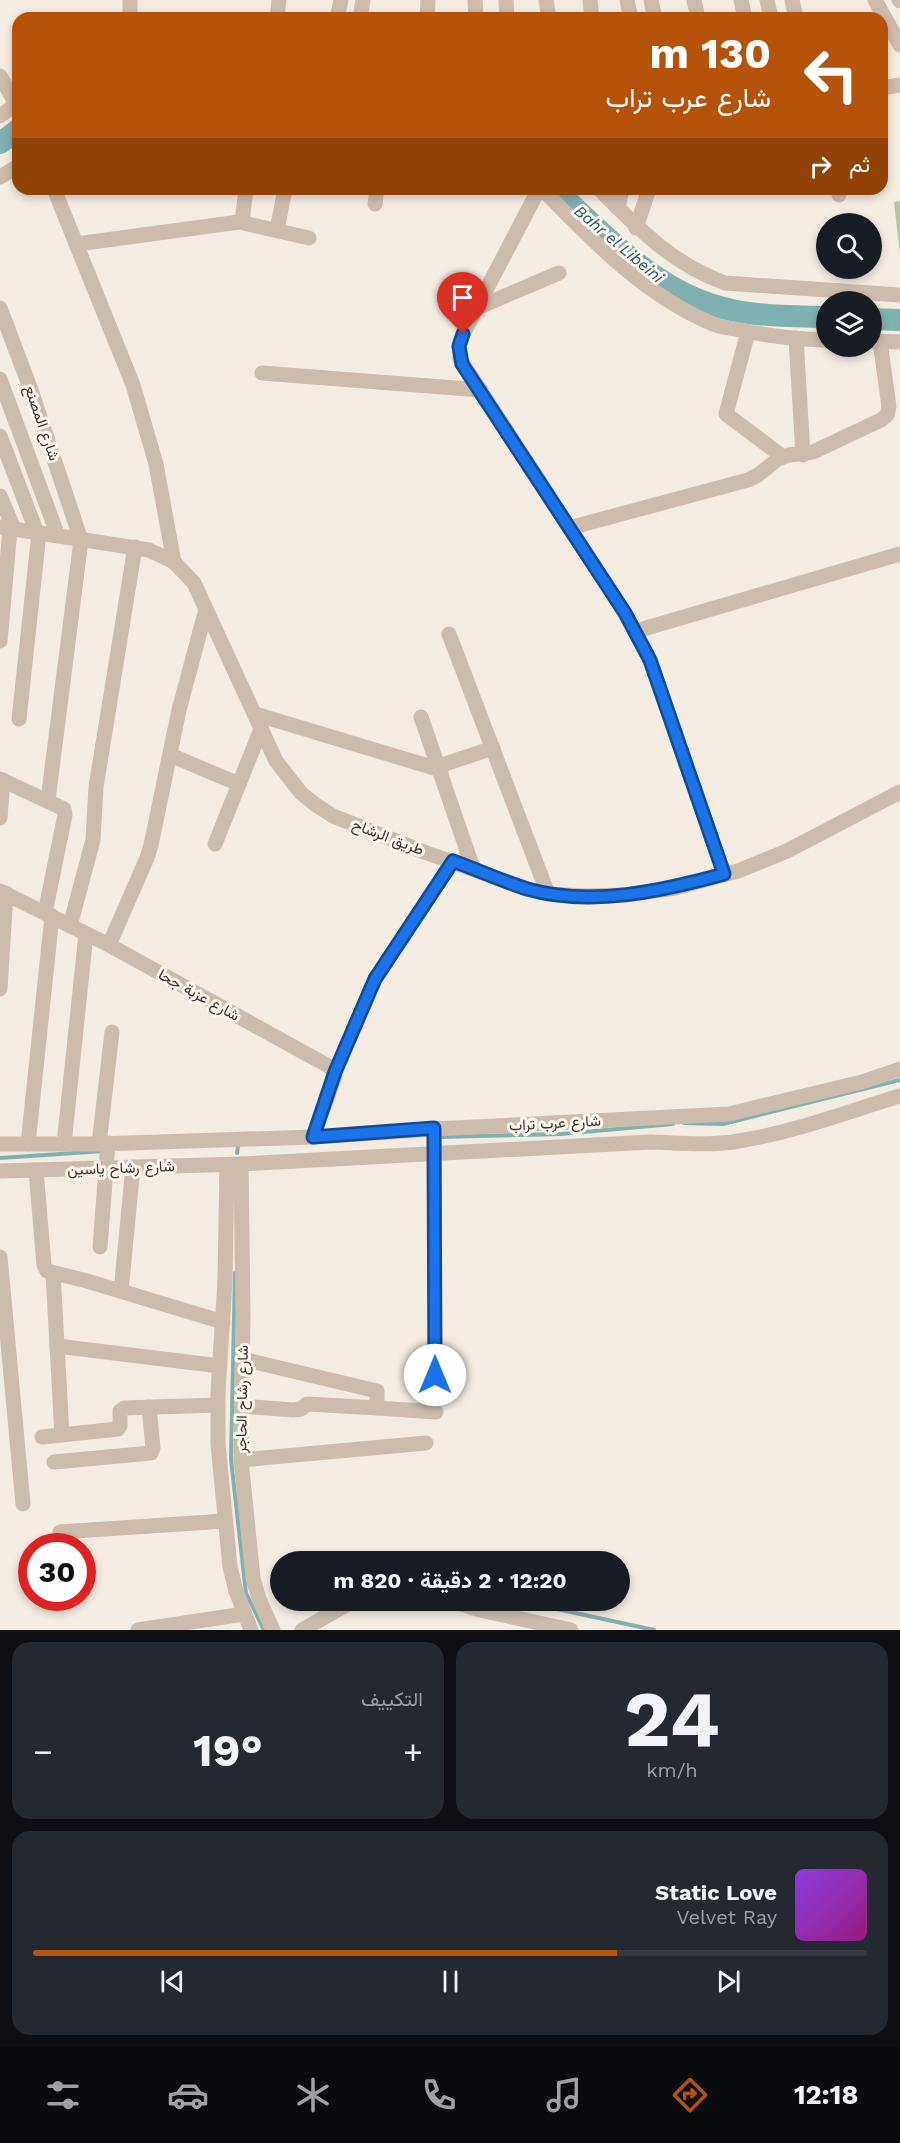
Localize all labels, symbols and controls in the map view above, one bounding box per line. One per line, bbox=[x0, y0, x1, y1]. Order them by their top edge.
text: 130 m bbox=[649, 29, 771, 78]
icon: left bbox=[792, 36, 870, 114]
text: شارع عرب تراب bbox=[606, 82, 771, 114]
icon: right bbox=[804, 150, 837, 183]
text: ثم bbox=[849, 152, 870, 177]
water label: Bahr el Libeini bbox=[571, 201, 668, 287]
map controls bbox=[816, 213, 882, 357]
button: search bbox=[816, 213, 882, 279]
pin bbox=[437, 272, 488, 334]
icon: arrive bbox=[446, 281, 479, 314]
button: layers bbox=[816, 291, 882, 357]
street label: شارع المصنع bbox=[19, 383, 63, 464]
street label: طريق الرشاح bbox=[349, 815, 427, 861]
street label: شارع عزبة جحا bbox=[154, 965, 243, 1027]
street label: شارع عرب تراب bbox=[509, 1112, 602, 1136]
street label: شارع رشاح ياسين bbox=[67, 1157, 175, 1181]
position arrow bbox=[403, 1343, 467, 1407]
street label: شارع رشاح الحاجر bbox=[232, 1345, 254, 1454]
speed limit sign: 30 bbox=[18, 1533, 96, 1611]
text: 12:20 · 2 دقيقة · 820 m bbox=[333, 1568, 567, 1593]
text: 24 bbox=[624, 1673, 720, 1765]
text: التكييف bbox=[361, 1687, 423, 1711]
text: 19° bbox=[193, 1724, 263, 1777]
text: − bbox=[33, 1732, 53, 1771]
text: + bbox=[403, 1732, 423, 1771]
text: km/h bbox=[646, 1758, 698, 1782]
text: Static Love bbox=[655, 1880, 777, 1905]
text: Velvet Ray bbox=[677, 1905, 777, 1929]
icon: previous bbox=[156, 1965, 189, 1998]
icon: pause bbox=[434, 1965, 467, 1998]
icon: next bbox=[712, 1965, 745, 1998]
icon: filters bbox=[42, 2074, 84, 2116]
icon: car bbox=[167, 2074, 209, 2116]
icon: climate bbox=[292, 2074, 334, 2116]
icon: phone bbox=[418, 2074, 460, 2116]
icon: music bbox=[543, 2074, 585, 2116]
icon: directions bbox=[669, 2074, 711, 2116]
text: 12:18 bbox=[794, 2079, 858, 2111]

